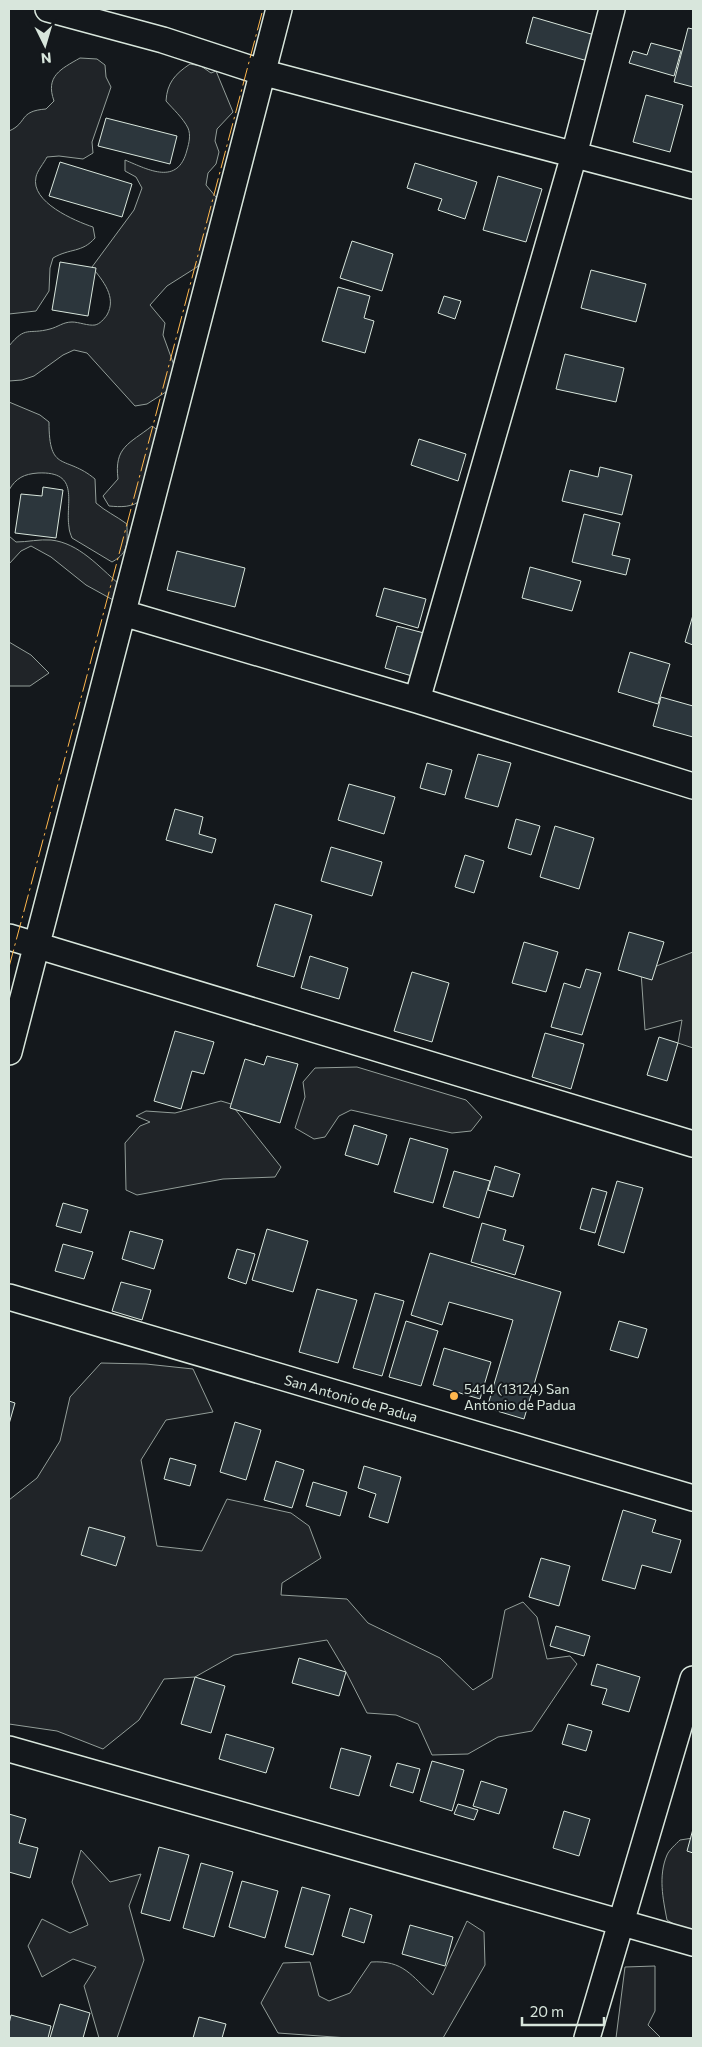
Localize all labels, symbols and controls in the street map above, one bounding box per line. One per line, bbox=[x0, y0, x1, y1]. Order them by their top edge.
north arrow bbox=[20, 20, 70, 70]
text: N bbox=[40, 50, 52, 67]
street label: San Antonio de Padua bbox=[282, 1371, 420, 1425]
place label: 5414 (13124) San Antonio de Padua bbox=[464, 1380, 576, 1413]
marker: 5414 (13124) San Antonio de Padua bbox=[448, 1390, 460, 1402]
scale bar bbox=[522, 1994, 604, 2026]
text: 20 m bbox=[530, 2002, 564, 2020]

